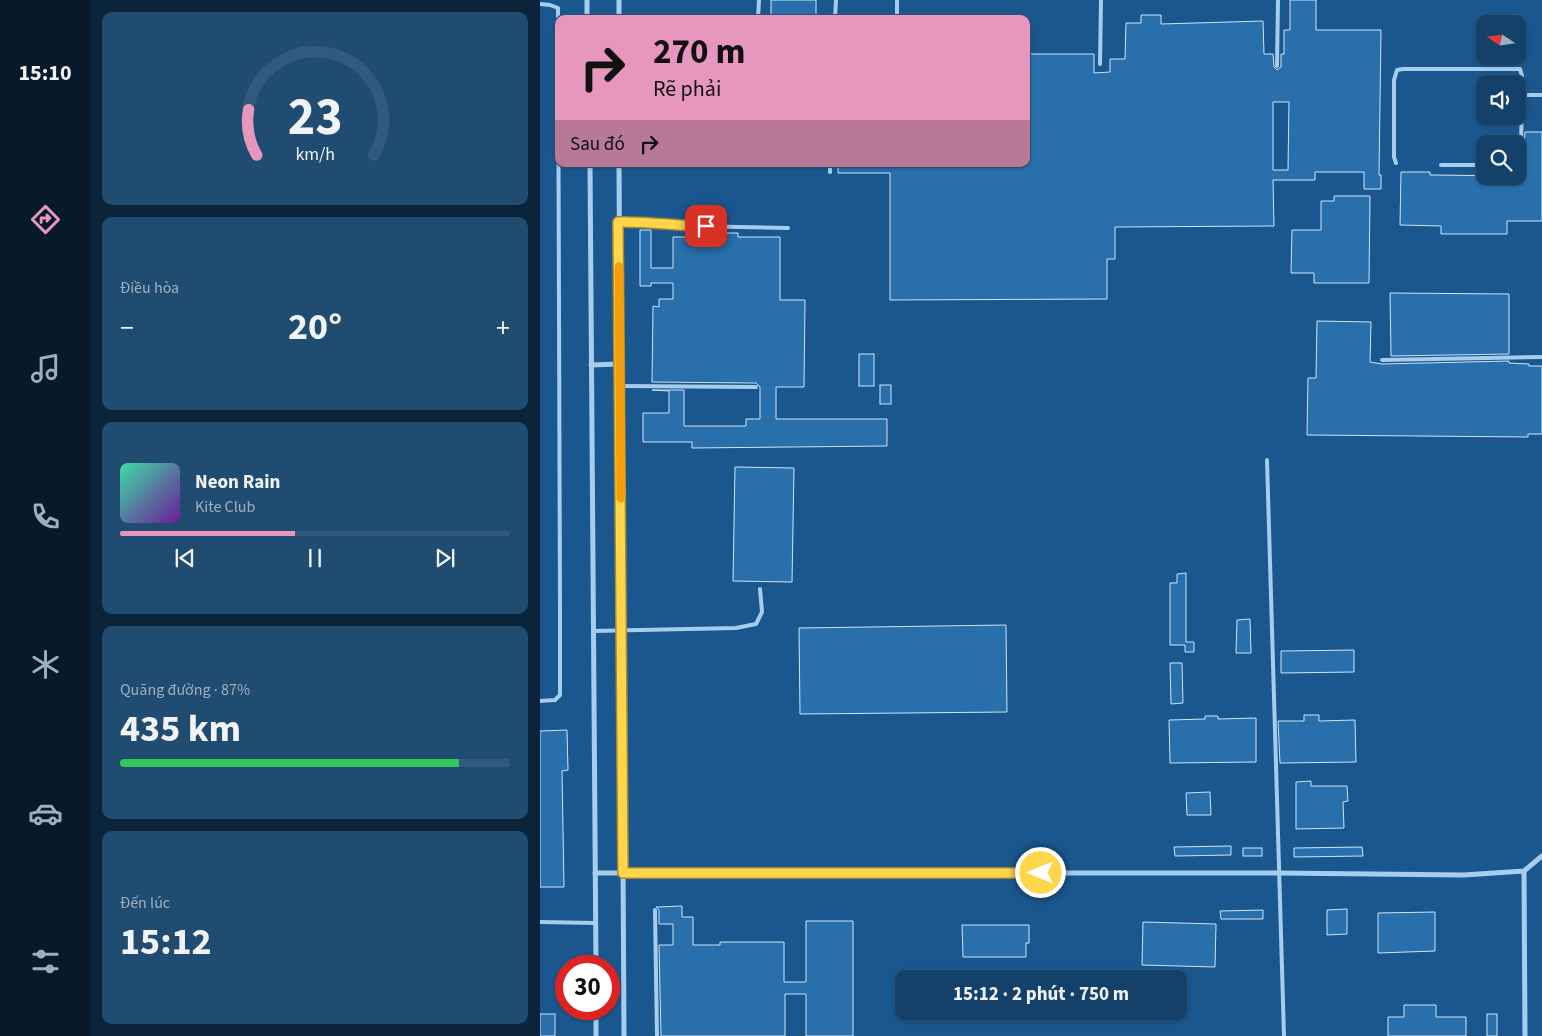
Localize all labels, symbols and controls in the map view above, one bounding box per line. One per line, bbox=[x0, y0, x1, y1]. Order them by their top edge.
north arrow bbox=[1476, 15, 1526, 65]
map controls bbox=[1476, 15, 1526, 185]
text: 270 m bbox=[653, 27, 745, 77]
icon: right bbox=[570, 35, 635, 100]
text: 15:10 bbox=[18, 57, 72, 89]
text: Rẽ phải bbox=[653, 73, 721, 105]
button: sound bbox=[1476, 75, 1526, 125]
text: 23 bbox=[288, 81, 342, 155]
icon: right bbox=[635, 130, 663, 158]
text: Sau đó bbox=[570, 131, 625, 158]
button: search bbox=[1476, 135, 1526, 185]
text: km/h bbox=[295, 142, 335, 167]
icon: directions bbox=[28, 202, 63, 237]
pin bbox=[685, 205, 727, 247]
icon: arrive bbox=[692, 212, 720, 240]
text: Điều hòa bbox=[120, 277, 179, 299]
text: 20° bbox=[288, 300, 342, 354]
text: − bbox=[120, 308, 134, 348]
text: + bbox=[496, 308, 510, 348]
icon: music bbox=[28, 351, 63, 386]
text: Neon Rain bbox=[195, 469, 280, 496]
text: Kite Club bbox=[195, 496, 255, 518]
icon: phone bbox=[28, 499, 63, 534]
icon: previous bbox=[171, 544, 199, 572]
icon: pause bbox=[301, 544, 329, 572]
icon: next bbox=[431, 544, 459, 572]
icon: climate bbox=[28, 647, 63, 682]
text: Quãng đường · 87% bbox=[120, 679, 250, 701]
text: 435 km bbox=[120, 702, 241, 756]
icon: car bbox=[28, 796, 63, 831]
position arrow bbox=[1014, 846, 1066, 898]
text: Đến lúc bbox=[120, 892, 170, 914]
text: 15:12 bbox=[120, 915, 212, 969]
icon: filters bbox=[28, 944, 63, 979]
speed limit sign: 30 bbox=[555, 955, 620, 1020]
text: 15:12 · 2 phút · 750 m bbox=[953, 981, 1129, 1008]

